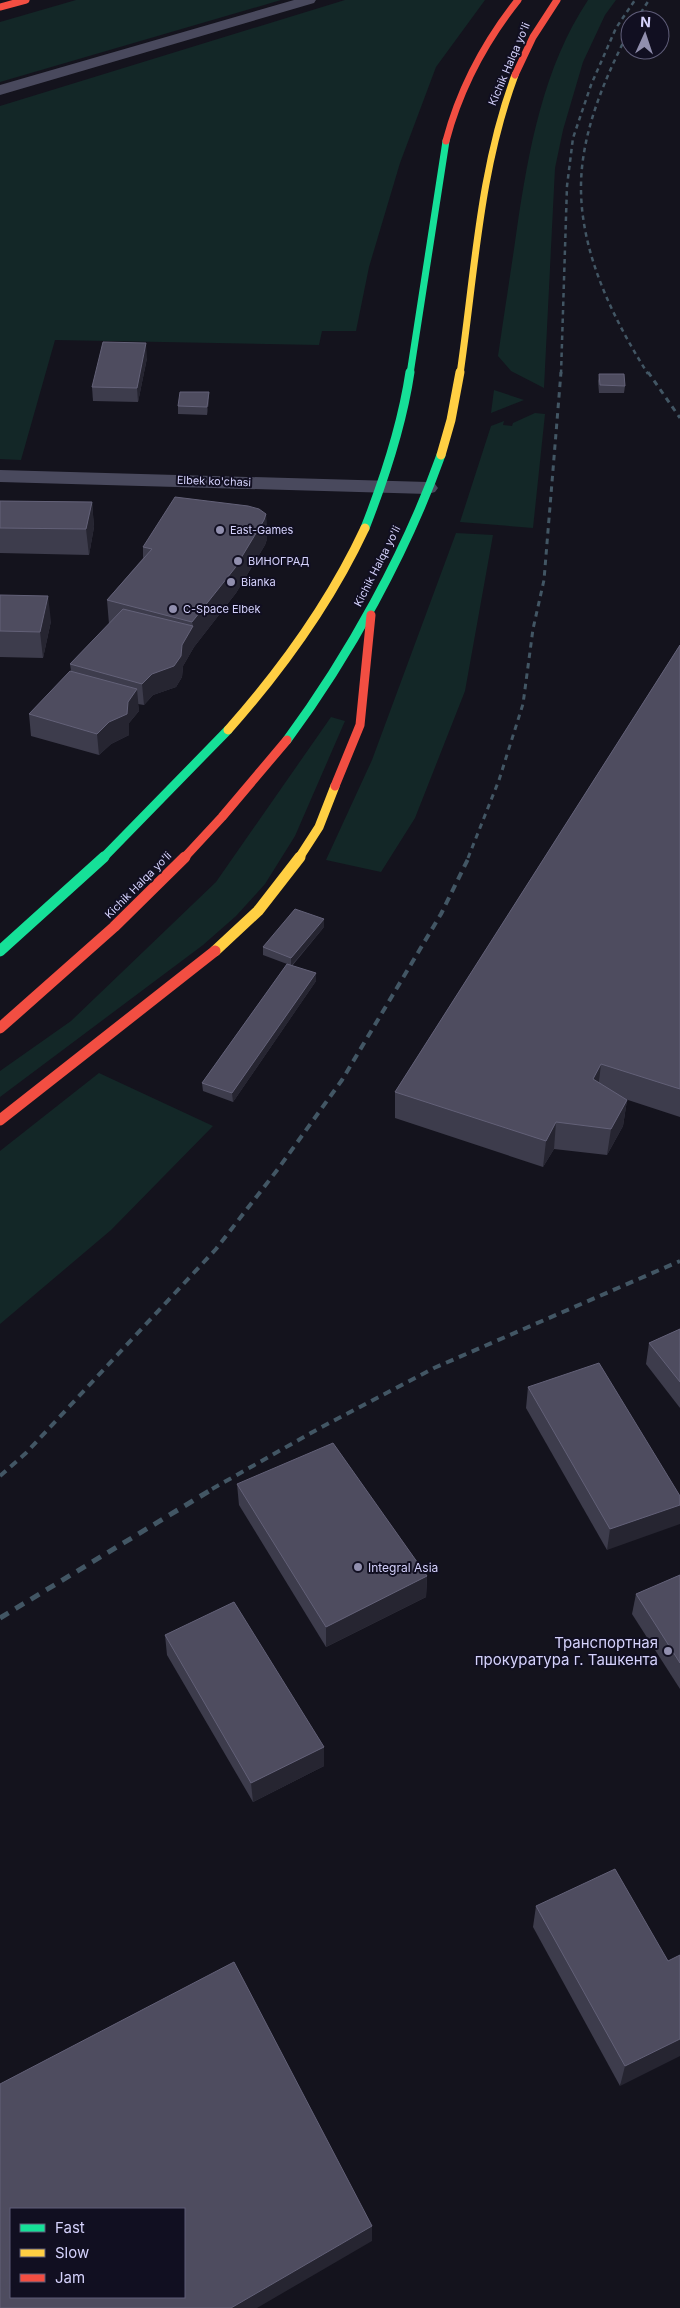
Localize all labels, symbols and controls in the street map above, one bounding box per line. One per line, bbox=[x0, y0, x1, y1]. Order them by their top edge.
north arrow bbox=[620, 10, 670, 60]
text: N bbox=[640, 13, 651, 30]
street label: Kichik Halqa yo'li bbox=[485, 20, 533, 108]
street label: Elbek ko'chasi bbox=[177, 473, 251, 489]
place label: East-Games bbox=[230, 523, 293, 537]
street label: Kichik Halqa yo'li bbox=[351, 523, 403, 609]
marker: East-Games bbox=[214, 524, 226, 536]
place label: ВИНОГРАД bbox=[248, 554, 309, 568]
marker: ВИНОГРАД bbox=[232, 555, 244, 567]
place label: Bianka bbox=[241, 575, 276, 589]
marker: Bianka bbox=[225, 576, 237, 588]
place label: C-Space Elbek bbox=[183, 602, 260, 616]
marker: C-Space Elbek bbox=[167, 603, 179, 615]
street label: Kichik Halqa yo'li bbox=[102, 849, 174, 921]
place label: Integral Asia bbox=[368, 1560, 438, 1575]
marker: Integral Asia bbox=[352, 1561, 364, 1573]
place label: Транспортная прокуратура г. Ташкента bbox=[475, 1633, 658, 1669]
marker: Транспортная прокуратура г. Ташкента bbox=[662, 1645, 674, 1657]
legend bbox=[10, 2208, 185, 2298]
text: Fast bbox=[55, 2218, 85, 2237]
text: Slow bbox=[55, 2243, 89, 2262]
text: Jam bbox=[55, 2268, 85, 2287]

